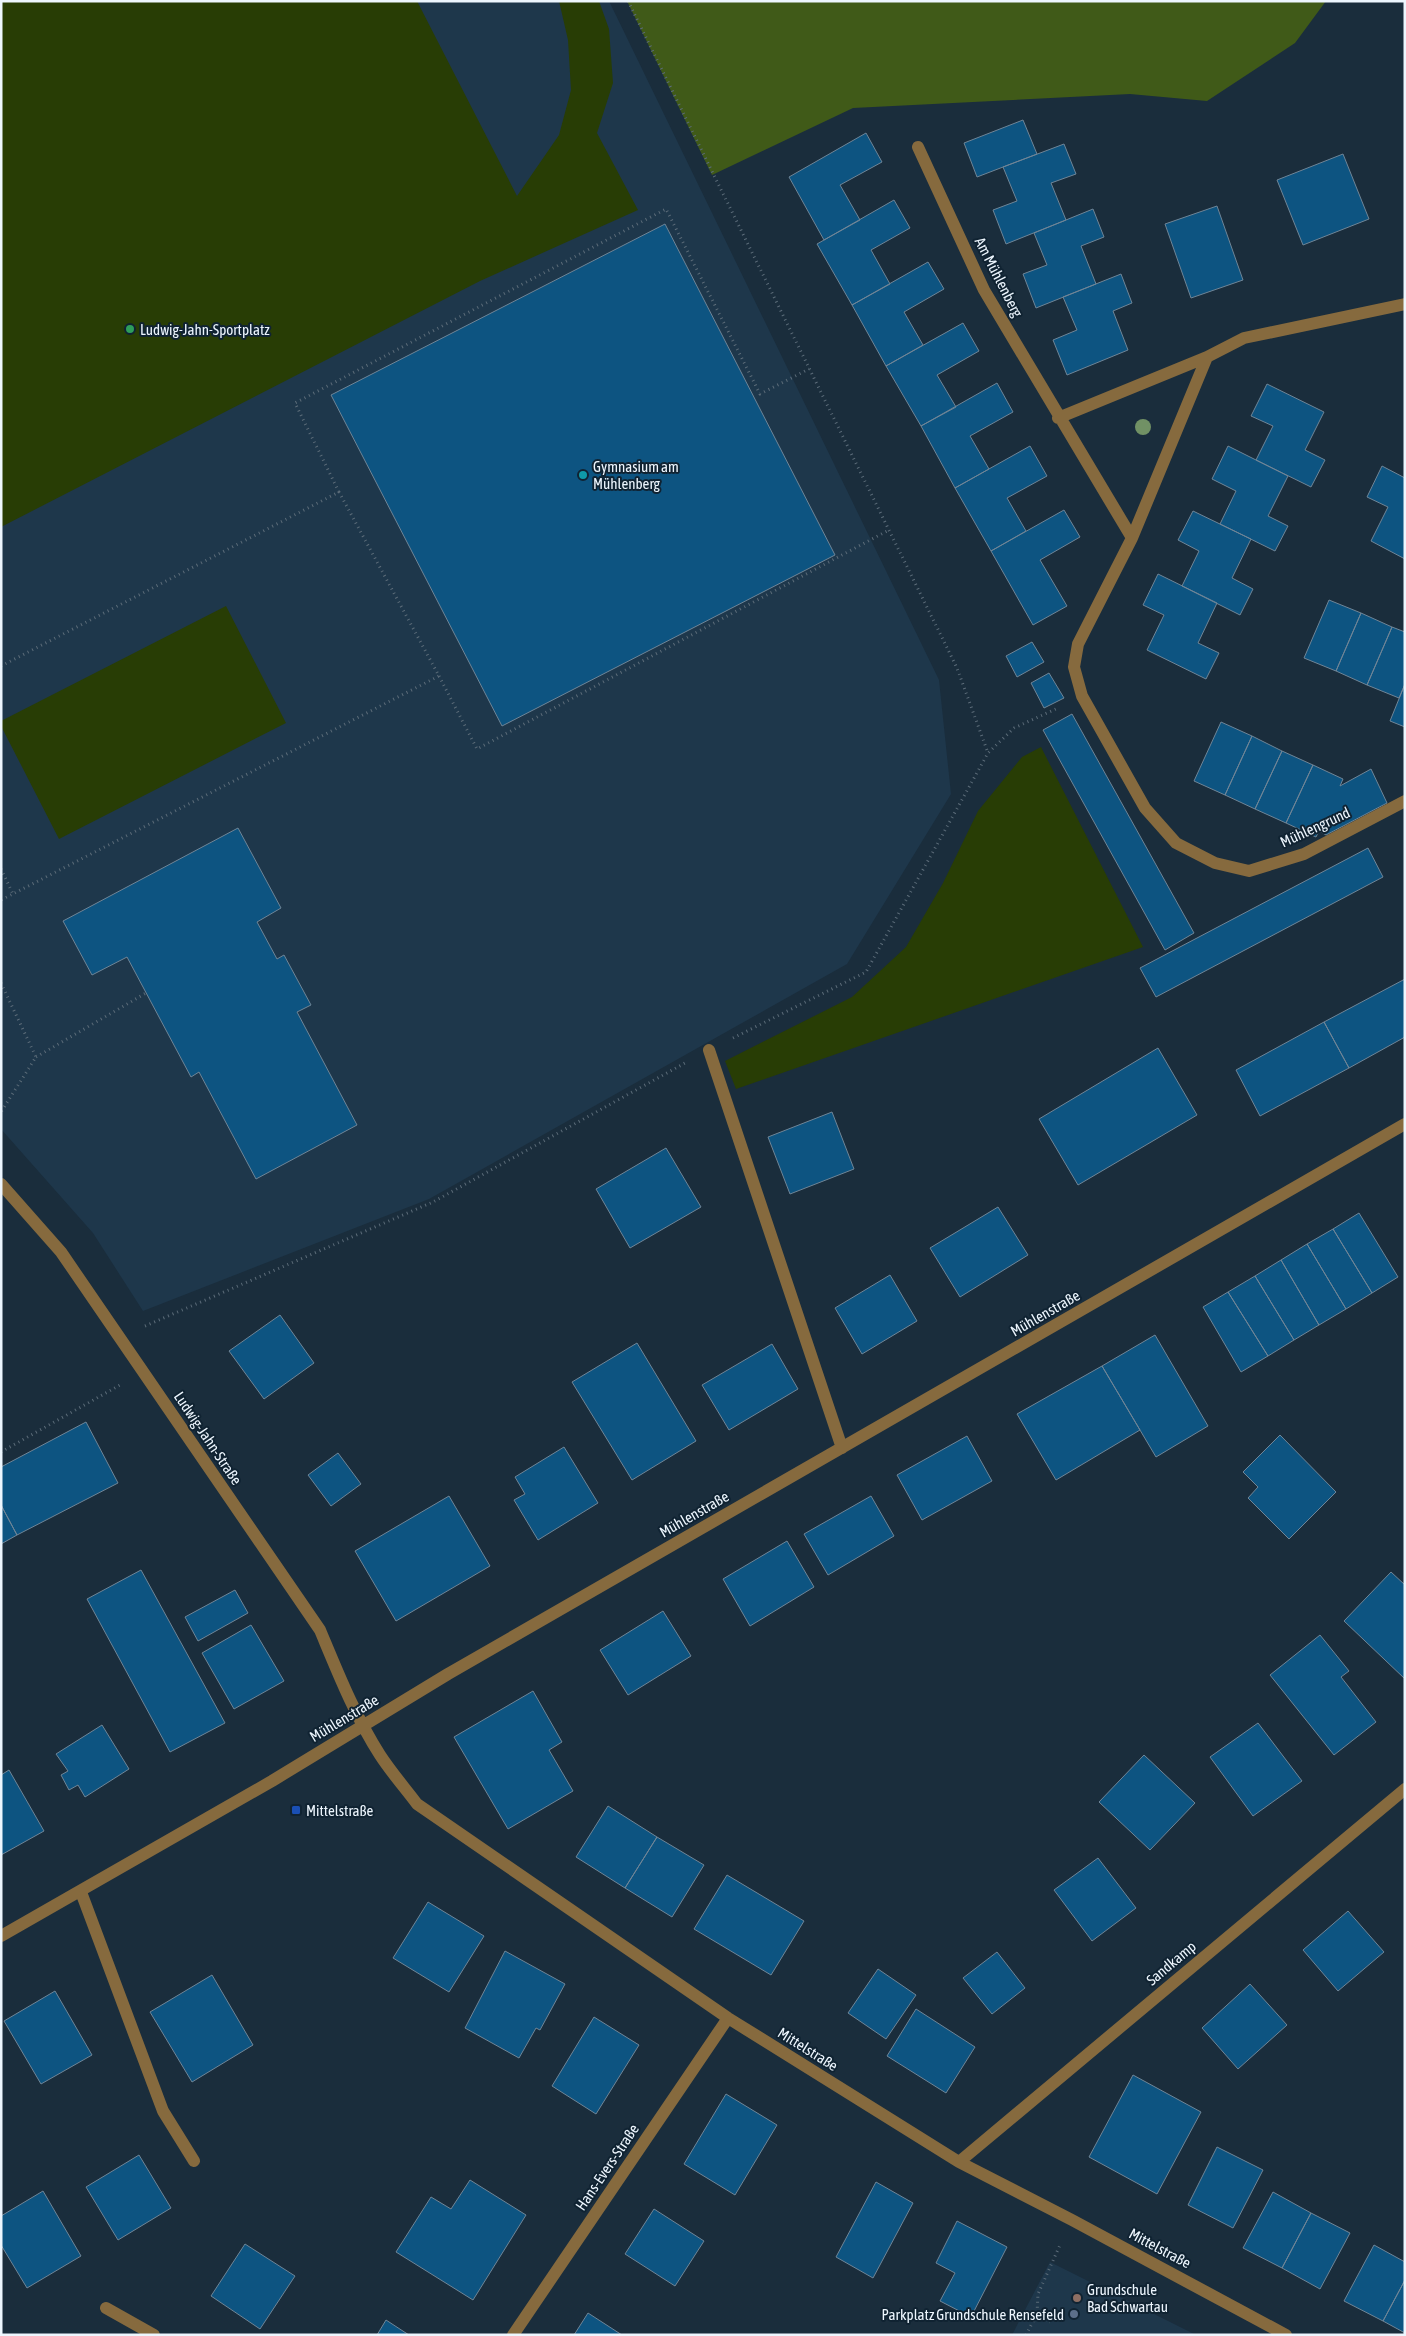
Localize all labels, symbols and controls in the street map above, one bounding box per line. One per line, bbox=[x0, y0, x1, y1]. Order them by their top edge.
street label: Am Mühlenberg bbox=[972, 234, 1027, 320]
place label: Ludwig-Jahn-Sportplatz bbox=[140, 321, 270, 338]
marker: Ludwig-Jahn-Sportplatz bbox=[124, 323, 136, 335]
place label: Gymnasium am Mühlenberg bbox=[593, 458, 679, 492]
marker: Gymnasium am Mühlenberg bbox=[577, 469, 589, 481]
street label: Mühlengrund bbox=[1277, 803, 1353, 851]
street label: Mühlenstraße bbox=[1007, 1286, 1083, 1340]
street label: Ludwig-Jahn-Straße bbox=[171, 1388, 245, 1488]
street label: Mühlenstraße bbox=[656, 1487, 732, 1541]
street label: Mühlenstraße bbox=[307, 1691, 382, 1745]
place label: Mittelstraße bbox=[306, 1802, 374, 1819]
marker: Mittelstraße bbox=[290, 1804, 302, 1816]
street label: Sandkamp bbox=[1143, 1937, 1199, 1989]
street label: Mittelstraße bbox=[775, 2024, 841, 2074]
street label: Hans-Evers-Straße bbox=[572, 2121, 642, 2213]
street label: Mittelstraße bbox=[1126, 2225, 1194, 2271]
place label: Grundschule Bad Schwartau bbox=[1087, 2281, 1168, 2315]
marker: Grundschule Bad Schwartau bbox=[1071, 2292, 1083, 2304]
place label: Parkplatz Grundschule Rensefeld bbox=[881, 2306, 1064, 2323]
marker: Parkplatz Grundschule Rensefeld bbox=[1068, 2308, 1080, 2320]

